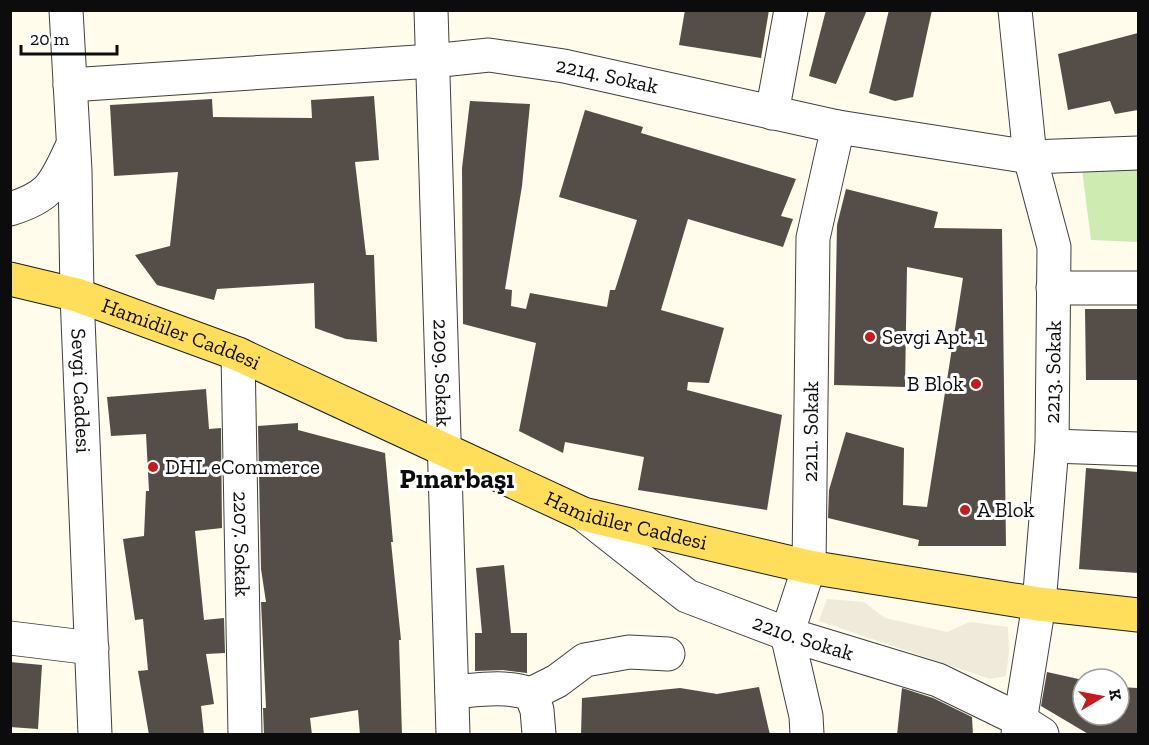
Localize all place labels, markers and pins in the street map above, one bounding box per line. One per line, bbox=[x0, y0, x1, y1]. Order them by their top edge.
place label: Sevgi Apt. 1 bbox=[882, 324, 985, 349]
marker: Sevgi Apt. 1 bbox=[863, 330, 877, 344]
place label: B Blok bbox=[907, 371, 964, 396]
marker: B Blok bbox=[969, 377, 983, 391]
place label: DHL eCommerce bbox=[165, 454, 320, 479]
marker: DHL eCommerce bbox=[146, 460, 160, 474]
place label: A Blok bbox=[977, 497, 1035, 522]
marker: A Blok bbox=[958, 503, 972, 517]

